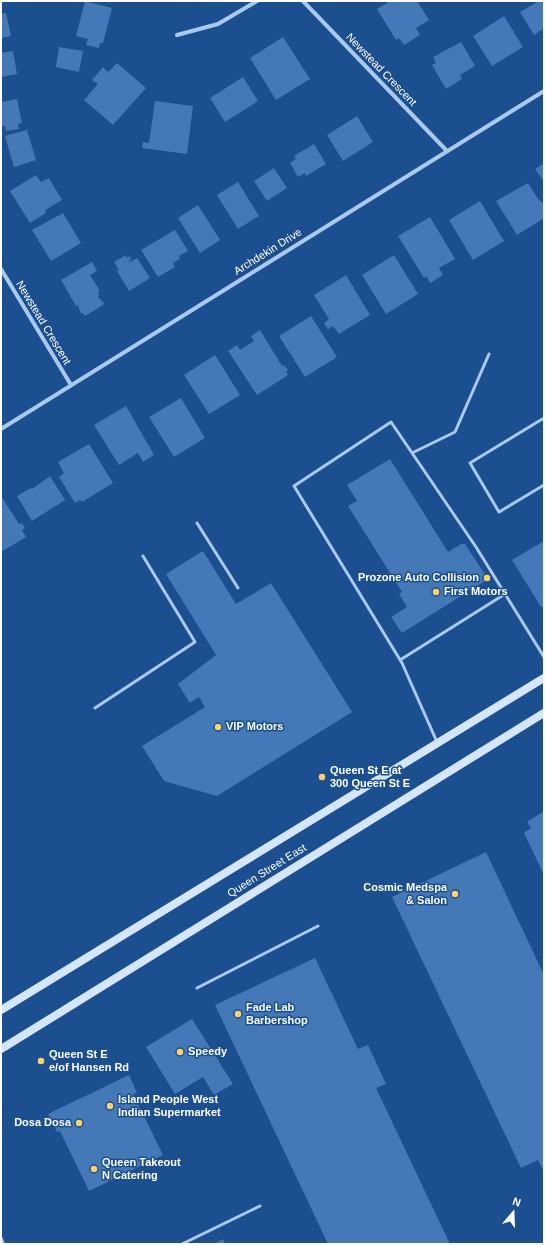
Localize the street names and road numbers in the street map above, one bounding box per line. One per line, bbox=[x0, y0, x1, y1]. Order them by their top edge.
street label: Newstead Crescent bbox=[343, 31, 419, 109]
street label: Archdekin Drive bbox=[232, 226, 304, 278]
street label: Newstead Crescent bbox=[13, 278, 73, 368]
street label: Queen Street East bbox=[225, 841, 309, 901]

